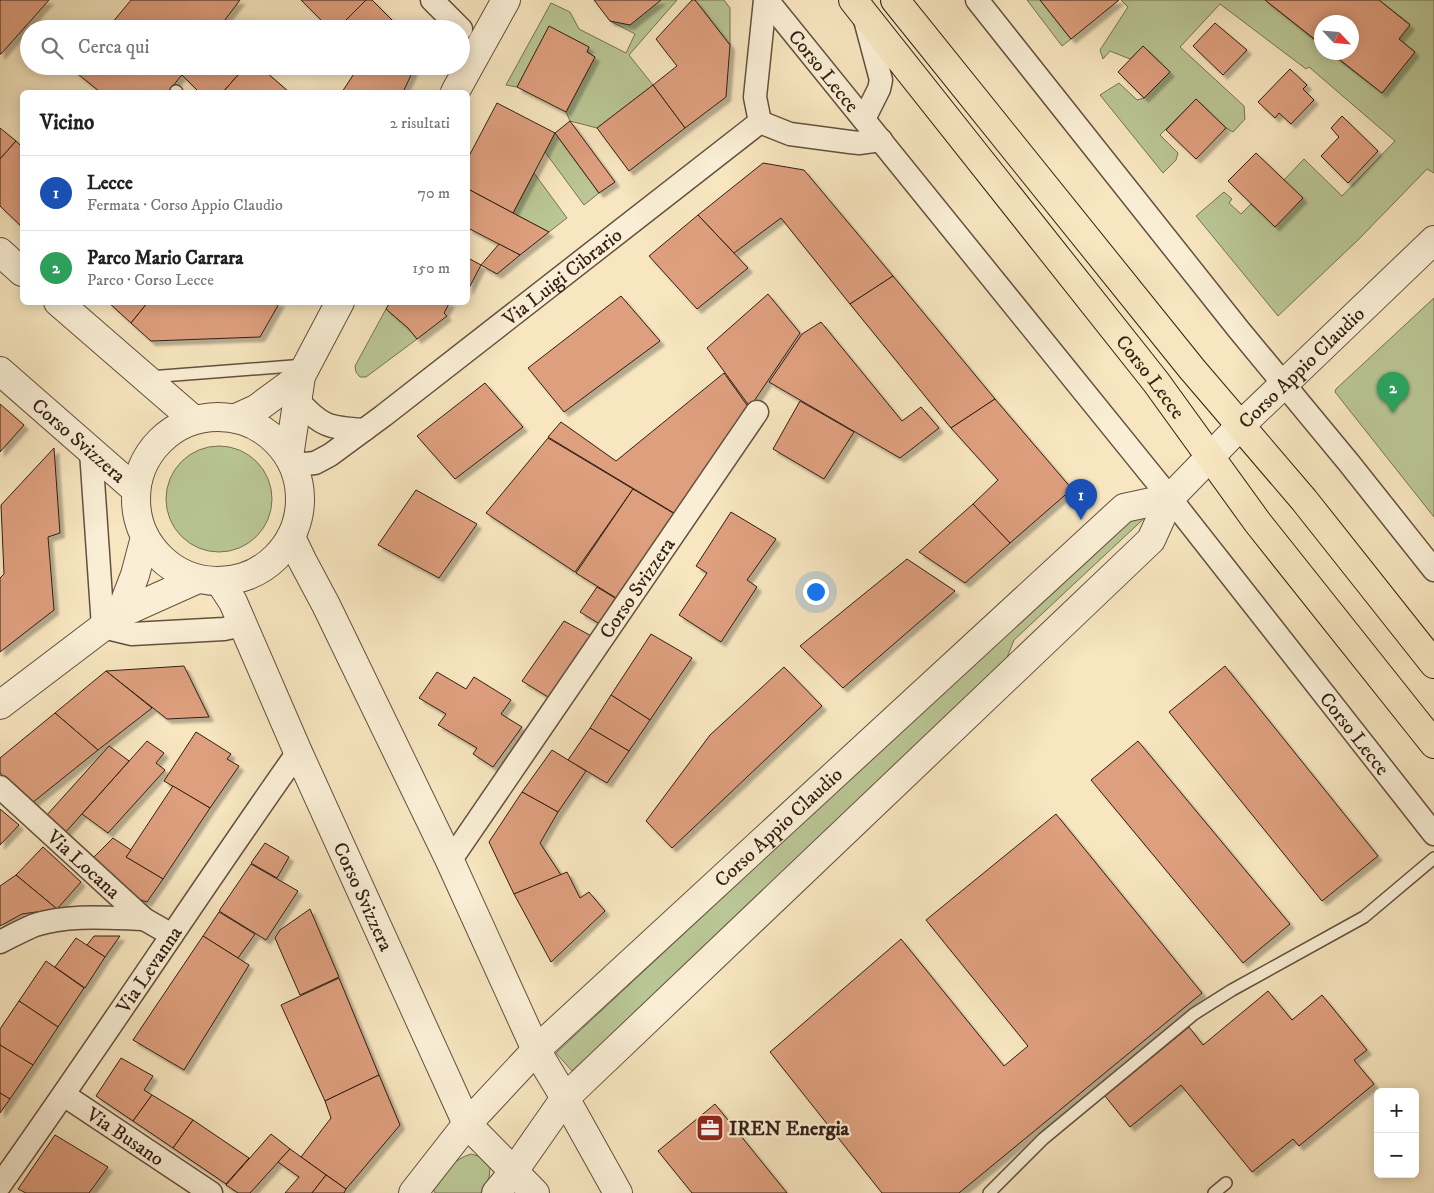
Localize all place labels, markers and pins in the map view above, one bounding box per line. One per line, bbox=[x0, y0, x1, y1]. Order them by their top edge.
pin: 2 bbox=[1377, 372, 1409, 413]
pin: 1 bbox=[1065, 479, 1097, 520]
office icon: IREN Energia bbox=[695, 1113, 725, 1143]
place label: IREN Energia bbox=[729, 1117, 850, 1142]

